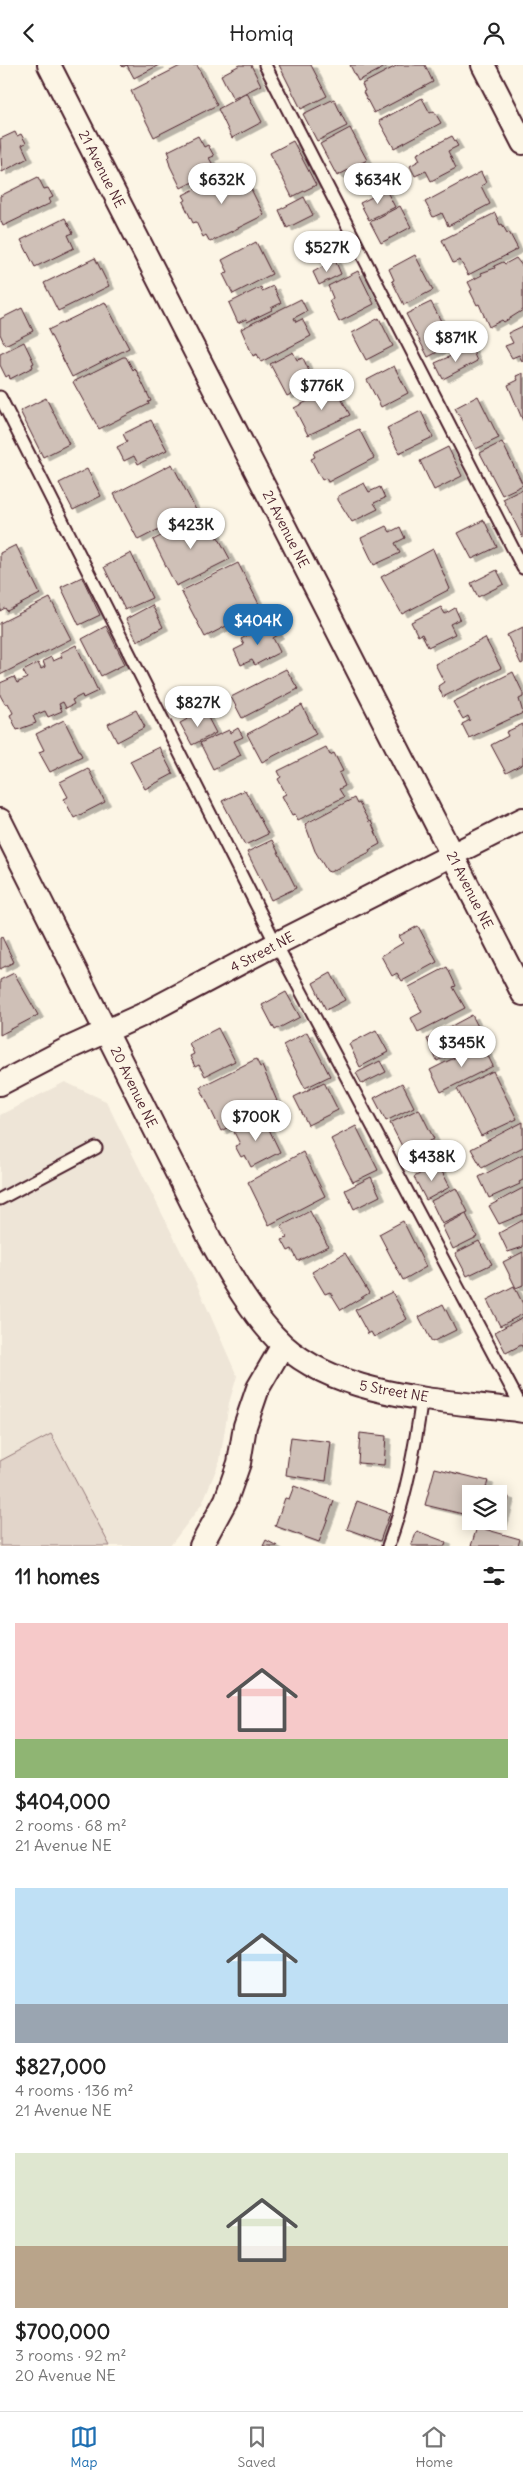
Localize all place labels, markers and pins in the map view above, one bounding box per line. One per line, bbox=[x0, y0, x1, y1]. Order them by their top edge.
pin: $632K bbox=[187, 163, 257, 205]
pin: $634K bbox=[343, 163, 413, 205]
pin: $527K bbox=[292, 231, 362, 273]
pin: $871K bbox=[421, 321, 491, 363]
pin: $776K bbox=[287, 369, 357, 411]
pin: $423K bbox=[156, 507, 226, 550]
pin: $404K bbox=[223, 603, 293, 646]
pin: $827K bbox=[163, 685, 233, 728]
pin: $345K bbox=[427, 1025, 497, 1068]
pin: $700K bbox=[221, 1099, 291, 1142]
pin: $438K bbox=[397, 1139, 467, 1182]

